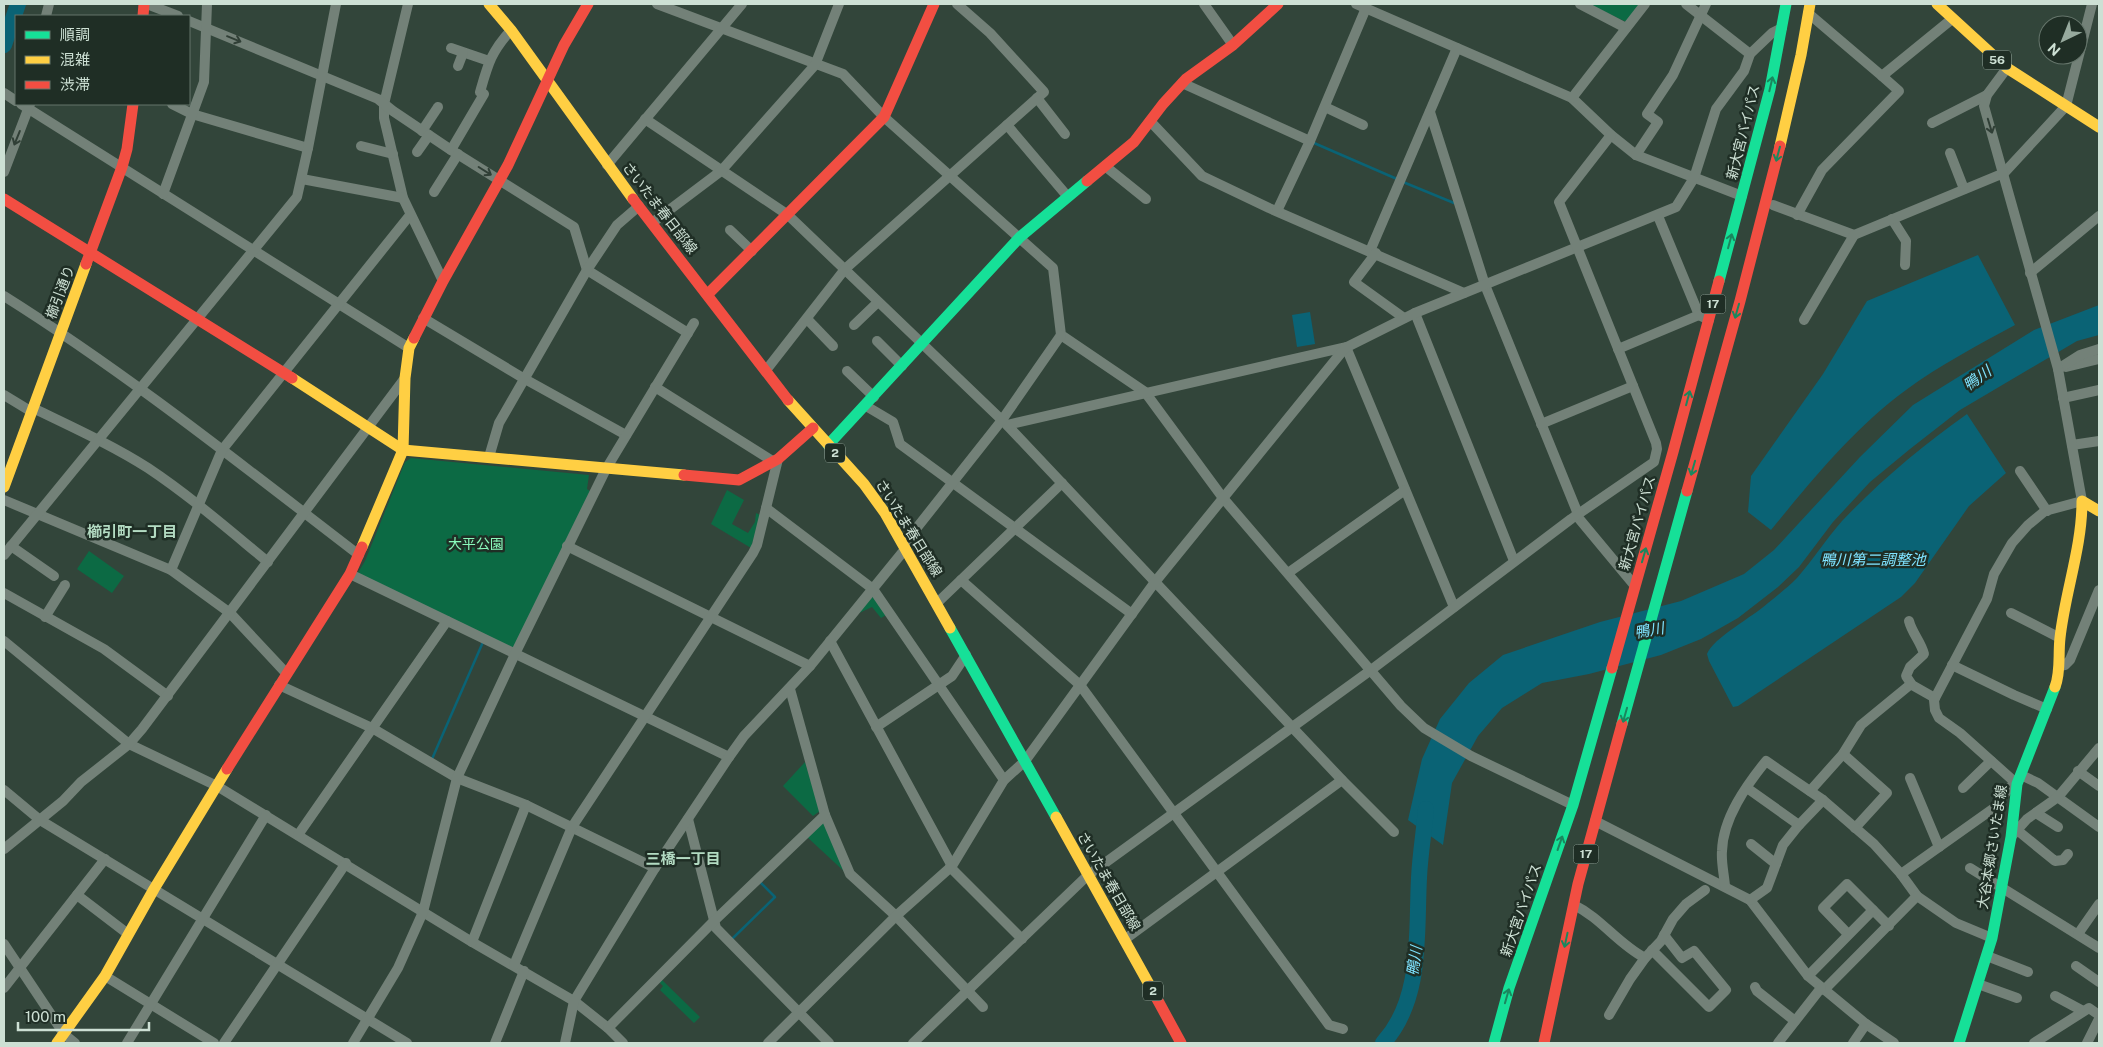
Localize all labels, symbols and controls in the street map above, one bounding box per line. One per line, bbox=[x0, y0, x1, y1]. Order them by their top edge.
legend bbox=[15, 15, 190, 105]
north arrow bbox=[2038, 15, 2088, 65]
text: 順調 bbox=[60, 26, 90, 43]
one-way arrow bbox=[226, 35, 241, 44]
text: N bbox=[2045, 40, 2064, 59]
road number: 56 bbox=[1983, 50, 2011, 70]
text: 混雑 bbox=[60, 51, 90, 68]
text: 渋滞 bbox=[60, 76, 90, 93]
one-way arrow bbox=[1767, 76, 1776, 92]
street label: 新大宮バイパス bbox=[1723, 83, 1763, 181]
one-way arrow bbox=[1986, 118, 1996, 134]
one-way arrow bbox=[12, 130, 21, 145]
one-way arrow bbox=[1772, 146, 1782, 162]
street label: さいたま春日部線 bbox=[619, 159, 701, 257]
one-way arrow bbox=[477, 166, 491, 176]
one-way arrow bbox=[1726, 234, 1735, 250]
street label: 櫛引通り bbox=[42, 263, 78, 321]
road number: 17 bbox=[1700, 294, 1726, 314]
one-way arrow bbox=[1731, 303, 1741, 319]
water label: 鴨川 bbox=[1960, 361, 1996, 394]
one-way arrow bbox=[1683, 390, 1693, 406]
road number: 2 bbox=[825, 443, 845, 462]
one-way arrow bbox=[1688, 459, 1698, 475]
street label: 新大宮バイパス bbox=[1616, 474, 1658, 572]
street label: さいたま春日部線 bbox=[873, 476, 945, 580]
district label: 櫛引町一丁目 bbox=[87, 523, 177, 540]
park label: 大平公園 bbox=[448, 536, 504, 552]
one-way arrow bbox=[1640, 547, 1649, 563]
water label: 鴨川第二調整池 bbox=[1820, 551, 1927, 568]
water label: 鴨川 bbox=[1633, 619, 1667, 641]
one-way arrow bbox=[1619, 706, 1629, 722]
street label: 大谷本郷さいたま線 bbox=[1974, 784, 2010, 910]
street label: さいたま春日部線 bbox=[1074, 829, 1144, 933]
one-way arrow bbox=[1556, 836, 1565, 851]
road number: 17 bbox=[1574, 844, 1598, 864]
district label: 三橋一丁目 bbox=[645, 850, 721, 867]
street label: 新大宮バイパス bbox=[1498, 861, 1544, 959]
one-way arrow bbox=[1561, 931, 1570, 947]
water label: 鴨川 bbox=[1403, 943, 1425, 977]
road number: 2 bbox=[1143, 981, 1163, 1000]
one-way arrow bbox=[1503, 989, 1512, 1005]
scale bar bbox=[18, 1000, 149, 1032]
text: 100 m bbox=[25, 1008, 66, 1025]

